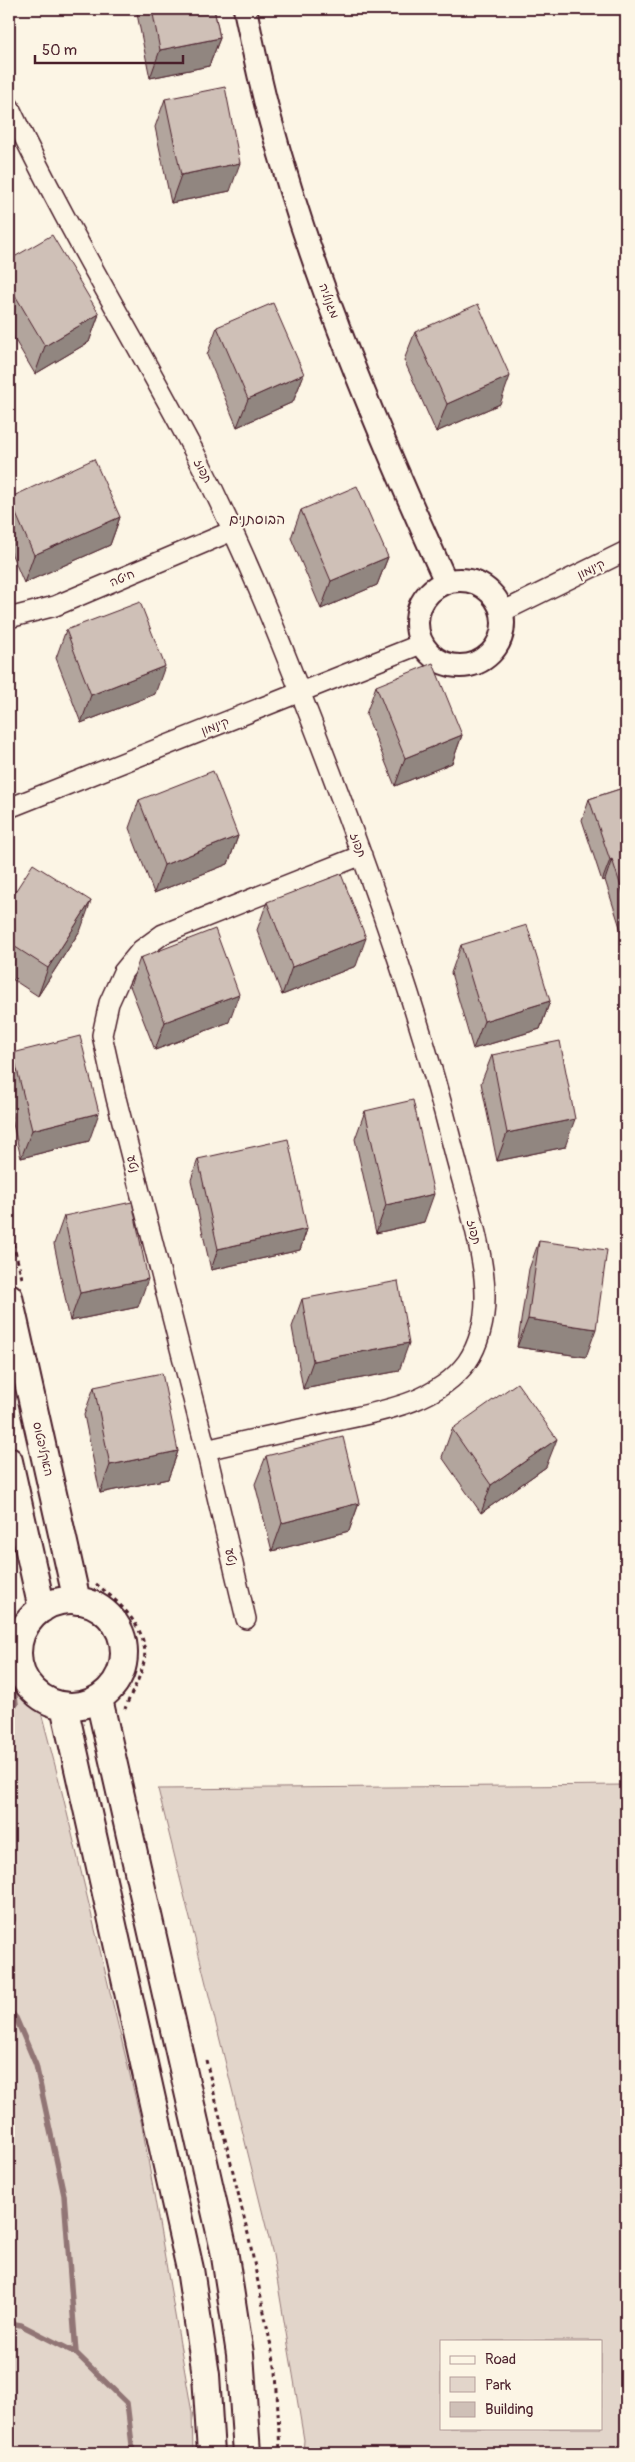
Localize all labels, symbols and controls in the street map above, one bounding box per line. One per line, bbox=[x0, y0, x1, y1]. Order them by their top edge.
scale bar bbox=[35, 32, 182, 64]
text: 50 m bbox=[42, 41, 77, 60]
street label: מגנוליה bbox=[315, 282, 342, 321]
street label: תפוז bbox=[190, 457, 215, 486]
district label: הבוסתנים bbox=[229, 511, 285, 528]
street label: קינמון bbox=[575, 556, 608, 583]
street label: חיטה bbox=[107, 567, 137, 590]
street label: קינמון bbox=[199, 714, 231, 739]
street label: תפוז bbox=[346, 831, 369, 860]
street label: נטע bbox=[123, 1154, 142, 1174]
street label: תפוז bbox=[463, 1218, 484, 1246]
street label: האקליפטוס bbox=[29, 1420, 56, 1478]
street label: נטע bbox=[221, 1547, 240, 1567]
legend bbox=[440, 2340, 602, 2430]
text: Road bbox=[485, 2350, 516, 2369]
text: Park bbox=[485, 2376, 512, 2395]
text: Building bbox=[485, 2400, 533, 2419]

